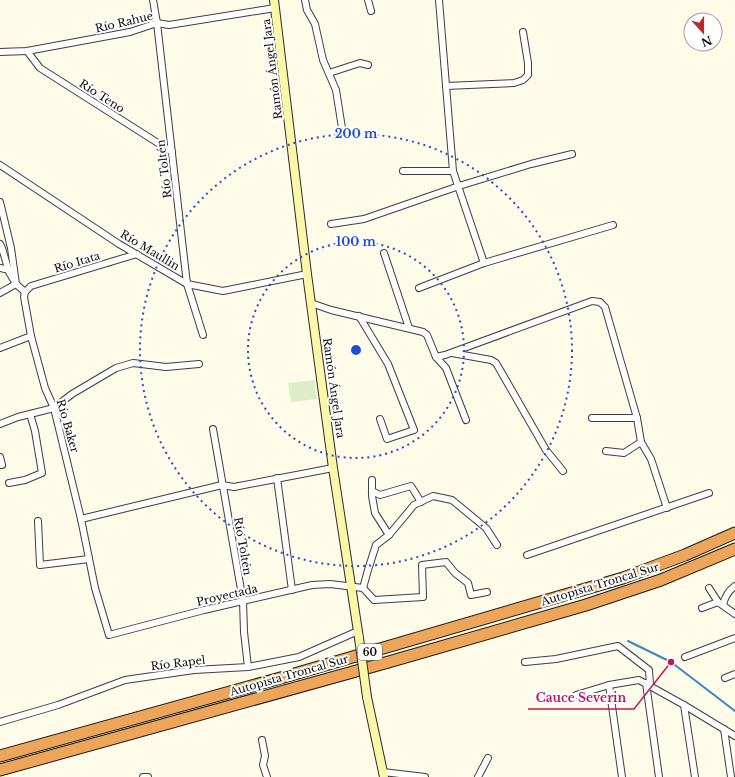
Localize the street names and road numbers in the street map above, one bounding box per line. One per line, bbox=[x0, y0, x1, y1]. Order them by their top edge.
street label: Río Rahue bbox=[94, 9, 154, 35]
street label: Ramón Ángel Jara bbox=[259, 17, 285, 120]
street label: Río Teno bbox=[77, 76, 127, 116]
street label: Río Toltén bbox=[153, 139, 175, 199]
street label: Río Maullin bbox=[118, 227, 183, 273]
street label: Río Itata bbox=[52, 248, 103, 276]
street label: Ramón Ángel Jara bbox=[320, 337, 348, 440]
street label: Río Baker bbox=[54, 398, 83, 455]
street label: Río Toltén bbox=[231, 516, 255, 577]
street label: Autopista Troncal Sur bbox=[538, 559, 661, 609]
street label: Proyectada bbox=[195, 581, 260, 609]
road number: 60 bbox=[358, 644, 382, 660]
street label: Autopista Troncal Sur bbox=[227, 651, 351, 699]
street label: Río Rapel bbox=[150, 653, 207, 673]

